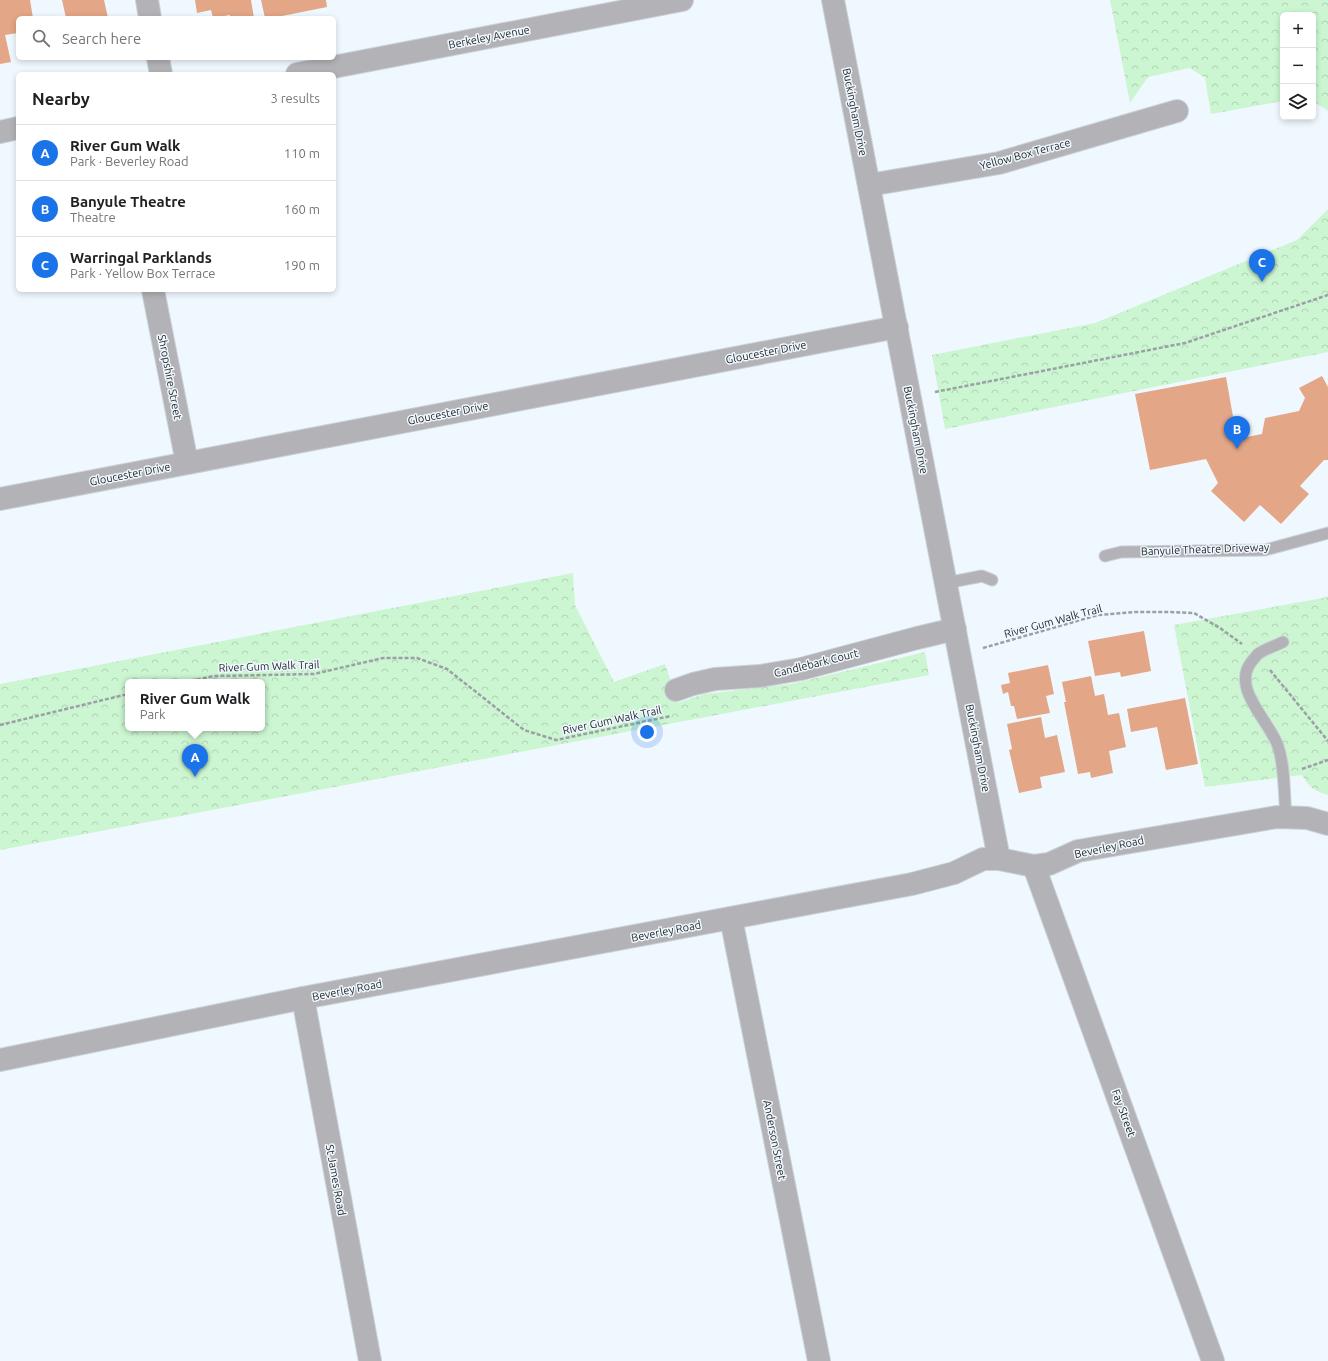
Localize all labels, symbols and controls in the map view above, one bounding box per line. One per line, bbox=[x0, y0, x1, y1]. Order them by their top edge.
map controls bbox=[1280, 12, 1316, 120]
button: + bbox=[1280, 12, 1316, 48]
search box bbox=[16, 16, 336, 60]
street label: Berkeley Avenue bbox=[447, 23, 531, 51]
icon: search bbox=[30, 27, 52, 49]
text: Search here bbox=[62, 30, 141, 47]
button: − bbox=[1280, 48, 1316, 84]
street label: Buckingham Drive bbox=[841, 67, 869, 157]
button: layers bbox=[1280, 84, 1316, 120]
text: Nearby bbox=[32, 89, 90, 108]
text: 3 results bbox=[270, 91, 320, 105]
street label: Yellow Box Terrace bbox=[978, 136, 1072, 172]
text: River Gum Walk bbox=[70, 137, 181, 154]
text: A bbox=[40, 146, 50, 160]
text: 110 m bbox=[284, 146, 320, 160]
text: Park · Beverley Road bbox=[70, 154, 189, 168]
text: Banyule Theatre bbox=[70, 193, 186, 210]
text: B bbox=[41, 202, 49, 216]
text: 160 m bbox=[284, 202, 320, 216]
text: Theatre bbox=[70, 210, 116, 224]
text: Warringal Parklands bbox=[70, 249, 212, 266]
pin: C bbox=[1249, 249, 1275, 282]
text: C bbox=[41, 258, 49, 272]
text: 190 m bbox=[284, 258, 320, 272]
text: Park · Yellow Box Terrace bbox=[70, 266, 215, 280]
street label: Shropshire Street bbox=[156, 334, 184, 421]
street label: Gloucester Drive bbox=[725, 338, 807, 366]
street label: Buckingham Drive bbox=[902, 385, 930, 475]
street label: Gloucester Drive bbox=[407, 399, 489, 427]
pin: B bbox=[1224, 416, 1250, 449]
street label: Gloucester Drive bbox=[89, 460, 171, 488]
street label: Banyule Theatre Driveway bbox=[1141, 541, 1270, 557]
street label: River Gum Walk Trail bbox=[1003, 602, 1103, 640]
street label: Candlebark Court bbox=[773, 647, 860, 679]
street label: River Gum Walk Trail bbox=[218, 658, 320, 674]
popup bbox=[125, 679, 265, 731]
text: River Gum Walk bbox=[140, 690, 250, 707]
street label: Buckingham Drive bbox=[964, 703, 992, 793]
street label: River Gum Walk Trail bbox=[561, 704, 663, 736]
text: Park bbox=[140, 707, 166, 721]
your location bbox=[637, 722, 657, 742]
pin: A bbox=[182, 744, 208, 777]
street label: Beverley Road bbox=[1073, 834, 1145, 860]
street label: Beverley Road bbox=[630, 918, 702, 944]
street label: Beverley Road bbox=[311, 977, 383, 1003]
street label: Fay Street bbox=[1110, 1088, 1138, 1139]
street label: Anderson Street bbox=[761, 1099, 789, 1181]
street label: St James Road bbox=[324, 1144, 348, 1216]

